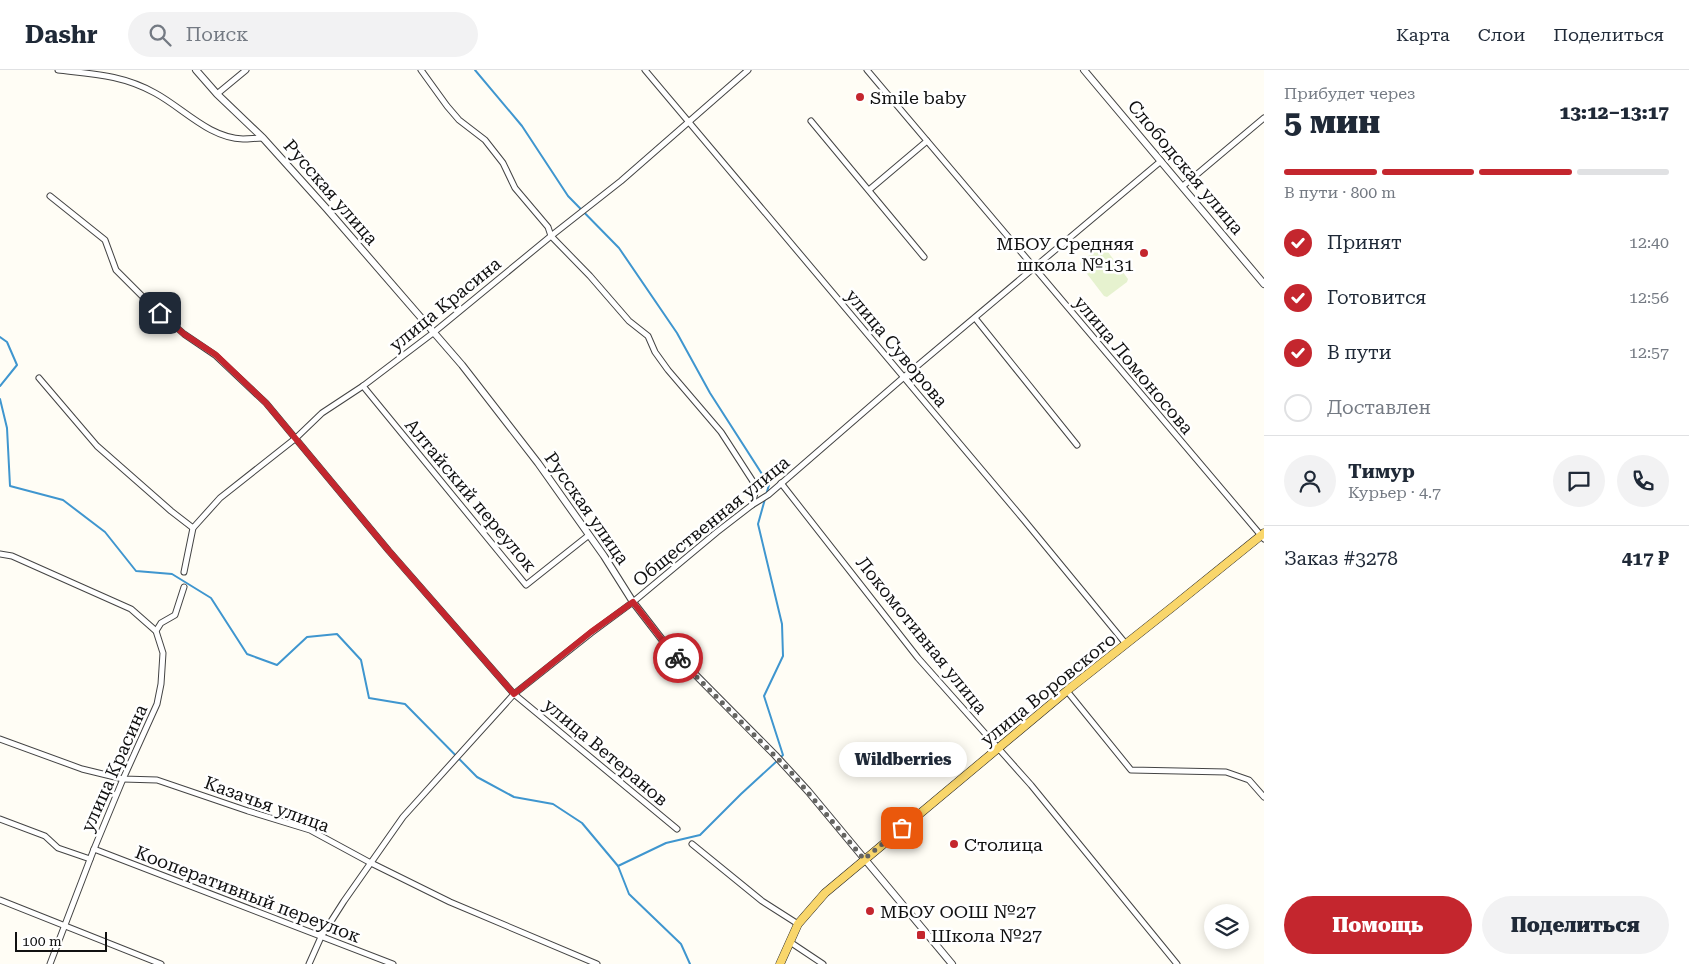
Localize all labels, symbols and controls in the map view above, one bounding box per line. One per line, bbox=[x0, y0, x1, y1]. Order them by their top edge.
search box bbox=[128, 12, 478, 57]
text: Dashr bbox=[25, 21, 98, 49]
icon: search bbox=[146, 21, 174, 49]
text: Поиск bbox=[186, 23, 248, 46]
text: Карта bbox=[1396, 24, 1450, 45]
text: Слои bbox=[1478, 24, 1525, 45]
text: Поделиться bbox=[1553, 24, 1664, 45]
text: Прибудет через bbox=[1284, 84, 1415, 103]
place label: Smile baby bbox=[870, 87, 967, 108]
marker: Smile baby bbox=[854, 91, 866, 103]
street label: Слободская улица bbox=[1124, 95, 1249, 239]
text: 13:12–13:17 bbox=[1560, 101, 1669, 124]
text: 5 мин bbox=[1284, 103, 1380, 141]
street label: Русская улица bbox=[280, 135, 383, 249]
text: В пути · 800 m bbox=[1284, 183, 1396, 202]
icon: check bbox=[1284, 229, 1312, 257]
text: Принят bbox=[1327, 231, 1402, 254]
place label: МБОУ Средняя школа №131 bbox=[996, 233, 1134, 275]
text: 12:40 bbox=[1629, 233, 1669, 252]
marker: МБОУ Средняя школа №131 bbox=[1138, 247, 1150, 259]
street label: улица Красина bbox=[385, 253, 505, 355]
icon: check bbox=[1284, 284, 1312, 312]
street label: улица Суворова bbox=[842, 285, 953, 411]
text: Готовится bbox=[1327, 286, 1426, 309]
text: 12:56 bbox=[1629, 288, 1669, 307]
pin bbox=[139, 292, 181, 334]
street label: улица Ломоносова bbox=[1070, 292, 1198, 439]
icon: home bbox=[146, 299, 174, 327]
icon: check bbox=[1284, 339, 1312, 367]
text: В пути bbox=[1327, 341, 1391, 364]
text: 12:57 bbox=[1629, 343, 1669, 362]
text: Доставлен bbox=[1327, 396, 1431, 419]
street label: Алтайский переулок bbox=[401, 414, 541, 576]
street label: Русская улица bbox=[540, 448, 634, 569]
street label: Общественная улица bbox=[629, 451, 794, 591]
button: person bbox=[1284, 455, 1336, 507]
button: chat bbox=[1553, 455, 1605, 507]
button: phone bbox=[1617, 455, 1669, 507]
text: Тимур bbox=[1348, 460, 1415, 483]
text: Курьер · 4.7 bbox=[1348, 483, 1441, 502]
text: Заказ #3278 bbox=[1284, 547, 1398, 570]
text: 417 ₽ bbox=[1622, 547, 1669, 570]
street label: Локомотивная улица bbox=[852, 552, 992, 718]
street label: улица Воровского bbox=[976, 628, 1120, 750]
courier bbox=[653, 633, 703, 683]
icon: bike bbox=[664, 644, 692, 672]
street label: улица Ветеранов bbox=[540, 694, 672, 810]
street label: улица Красина bbox=[77, 701, 152, 835]
callout: Wildberries bbox=[838, 743, 966, 778]
text: Wildberries bbox=[854, 750, 952, 769]
street label: Казачья улица bbox=[202, 772, 333, 836]
pin bbox=[881, 807, 923, 849]
icon: bag bbox=[888, 814, 916, 842]
place label: Столица bbox=[964, 834, 1043, 855]
marker: Столица bbox=[948, 838, 960, 850]
street label: Кооперативный переулок bbox=[132, 841, 364, 947]
button: Помощь bbox=[1284, 896, 1472, 954]
button: Поделиться bbox=[1482, 896, 1669, 954]
place label: МБОУ ООШ №27 bbox=[880, 901, 1036, 922]
map controls bbox=[1204, 904, 1249, 949]
button: layers bbox=[1204, 904, 1249, 949]
marker: МБОУ ООШ №27 bbox=[864, 905, 876, 917]
place label: Школа №27 bbox=[931, 925, 1042, 946]
scale bar bbox=[15, 929, 108, 952]
marker: Школа №27 bbox=[915, 929, 927, 941]
text: 100 m bbox=[22, 933, 62, 949]

